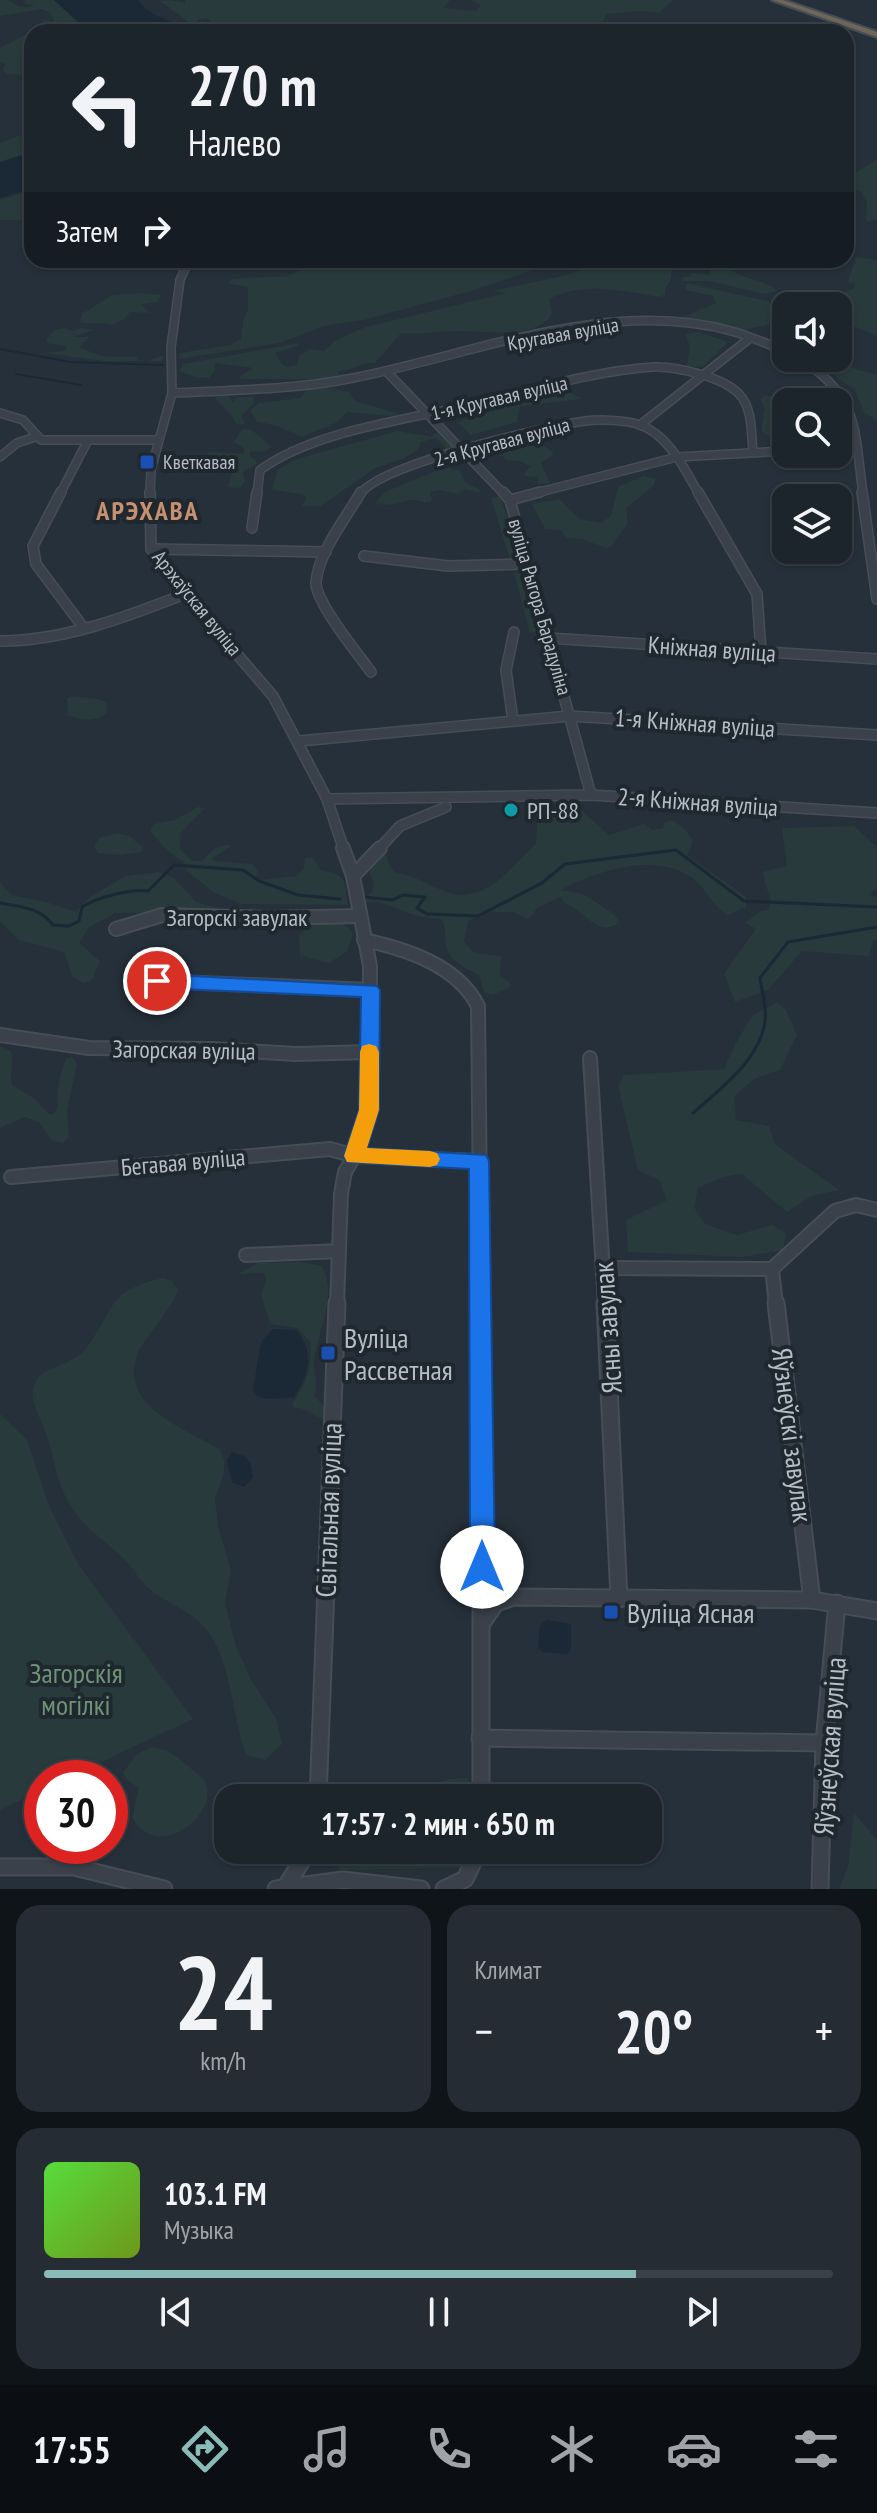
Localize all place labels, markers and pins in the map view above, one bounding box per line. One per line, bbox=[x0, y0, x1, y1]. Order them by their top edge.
place label: Кветкавая bbox=[163, 449, 235, 475]
marker: Кветкавая bbox=[138, 453, 156, 471]
place label: РП-88 bbox=[527, 795, 579, 826]
marker: РП-88 bbox=[502, 801, 520, 819]
pin bbox=[123, 947, 191, 1015]
place label: Вуліца Рассветная bbox=[344, 1319, 453, 1388]
marker: Вуліца Рассветная bbox=[319, 1344, 337, 1362]
place label: Вуліца Ясная bbox=[627, 1594, 754, 1631]
marker: Вуліца Ясная bbox=[602, 1603, 620, 1621]

